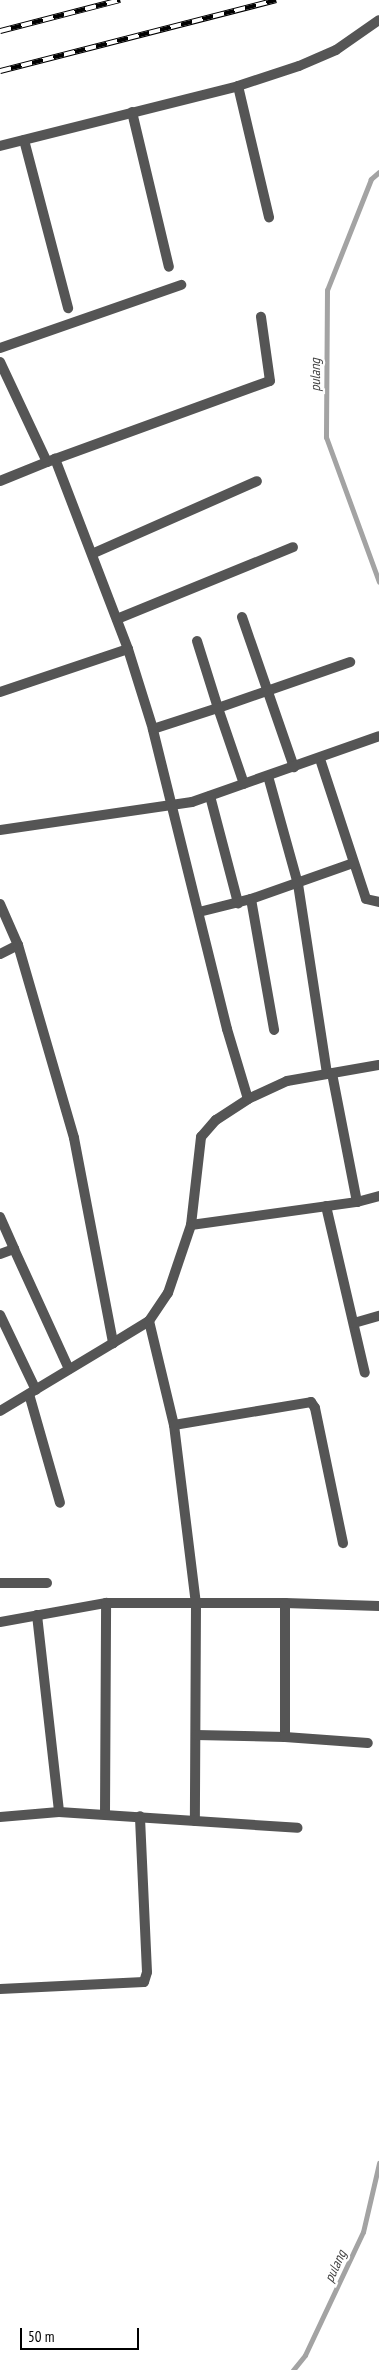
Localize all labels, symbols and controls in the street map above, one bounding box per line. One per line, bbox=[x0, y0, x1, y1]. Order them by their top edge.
water label: pulang bbox=[307, 358, 323, 392]
water label: pulang bbox=[320, 2247, 350, 2285]
scale bar bbox=[22, 2318, 141, 2350]
text: 50 m bbox=[28, 2327, 54, 2346]

